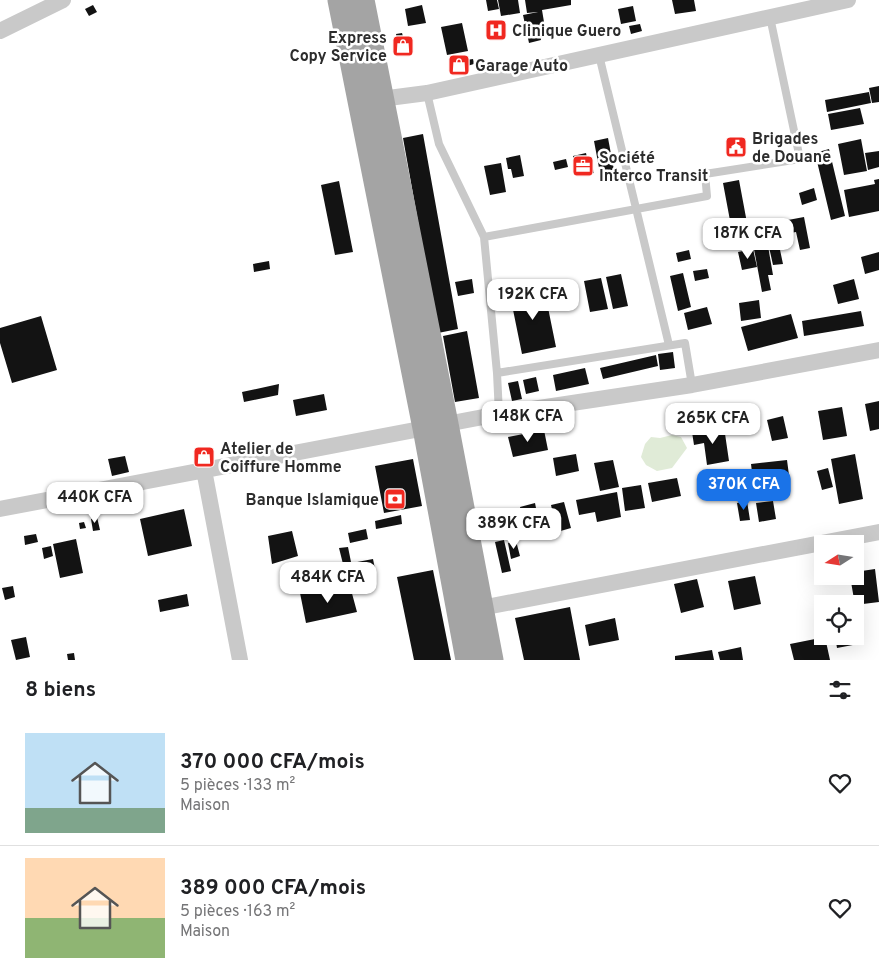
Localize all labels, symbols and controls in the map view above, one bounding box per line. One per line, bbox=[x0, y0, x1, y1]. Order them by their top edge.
hospital icon: Clinique Guero bbox=[484, 18, 508, 42]
place label: Clinique Guero bbox=[512, 22, 621, 42]
place label: Express Copy Service bbox=[290, 29, 387, 67]
shop icon: Express Copy Service bbox=[391, 34, 415, 58]
shop icon: Garage Auto bbox=[447, 53, 471, 77]
place label: Garage Auto bbox=[475, 57, 568, 77]
place label: Brigades de Douane bbox=[752, 130, 831, 168]
public building icon: Brigades de Douane bbox=[724, 135, 748, 159]
place label: Société Interco Transit bbox=[599, 149, 708, 187]
office icon: Société Interco Transit bbox=[571, 154, 595, 178]
pin: 187K CFA bbox=[696, 218, 800, 260]
text: 187K CFA bbox=[714, 224, 782, 244]
pin: 192K CFA bbox=[481, 278, 585, 321]
text: 192K CFA bbox=[498, 285, 568, 305]
pin: 148K CFA bbox=[476, 400, 580, 443]
pin: 265K CFA bbox=[661, 402, 765, 445]
text: 148K CFA bbox=[493, 407, 563, 427]
text: 265K CFA bbox=[676, 409, 750, 429]
place label: Atelier de Coiffure Homme bbox=[220, 440, 342, 478]
shop icon: Atelier de Coiffure Homme bbox=[192, 445, 216, 469]
pin: 370K CFA bbox=[692, 468, 796, 511]
text: 370K CFA bbox=[708, 475, 780, 495]
pin: 440K CFA bbox=[43, 482, 147, 524]
bank icon: Banque Islamique bbox=[383, 487, 407, 511]
text: 440K CFA bbox=[57, 488, 133, 508]
place label: Banque Islamique bbox=[246, 491, 379, 511]
pin: 389K CFA bbox=[462, 508, 566, 550]
text: 389K CFA bbox=[477, 514, 551, 534]
north arrow bbox=[814, 535, 864, 585]
map controls bbox=[814, 535, 864, 645]
pin: 484K CFA bbox=[276, 562, 380, 604]
text: 484K CFA bbox=[291, 568, 365, 588]
button: locate bbox=[814, 595, 864, 645]
icon: filters bbox=[826, 676, 854, 704]
text: 8 biens bbox=[25, 677, 96, 704]
text: 370 000 CFA/mois bbox=[180, 749, 365, 776]
icon: home bbox=[65, 753, 125, 813]
icon: heart bbox=[826, 769, 854, 797]
text: 5 pièces · 133 m² bbox=[180, 776, 295, 796]
text: Maison bbox=[180, 796, 230, 816]
text: 389 000 CFA/mois bbox=[180, 875, 366, 902]
icon: home bbox=[65, 878, 125, 938]
icon: heart bbox=[826, 894, 854, 922]
text: 5 pièces · 163 m² bbox=[180, 902, 295, 922]
text: Maison bbox=[180, 922, 230, 942]

